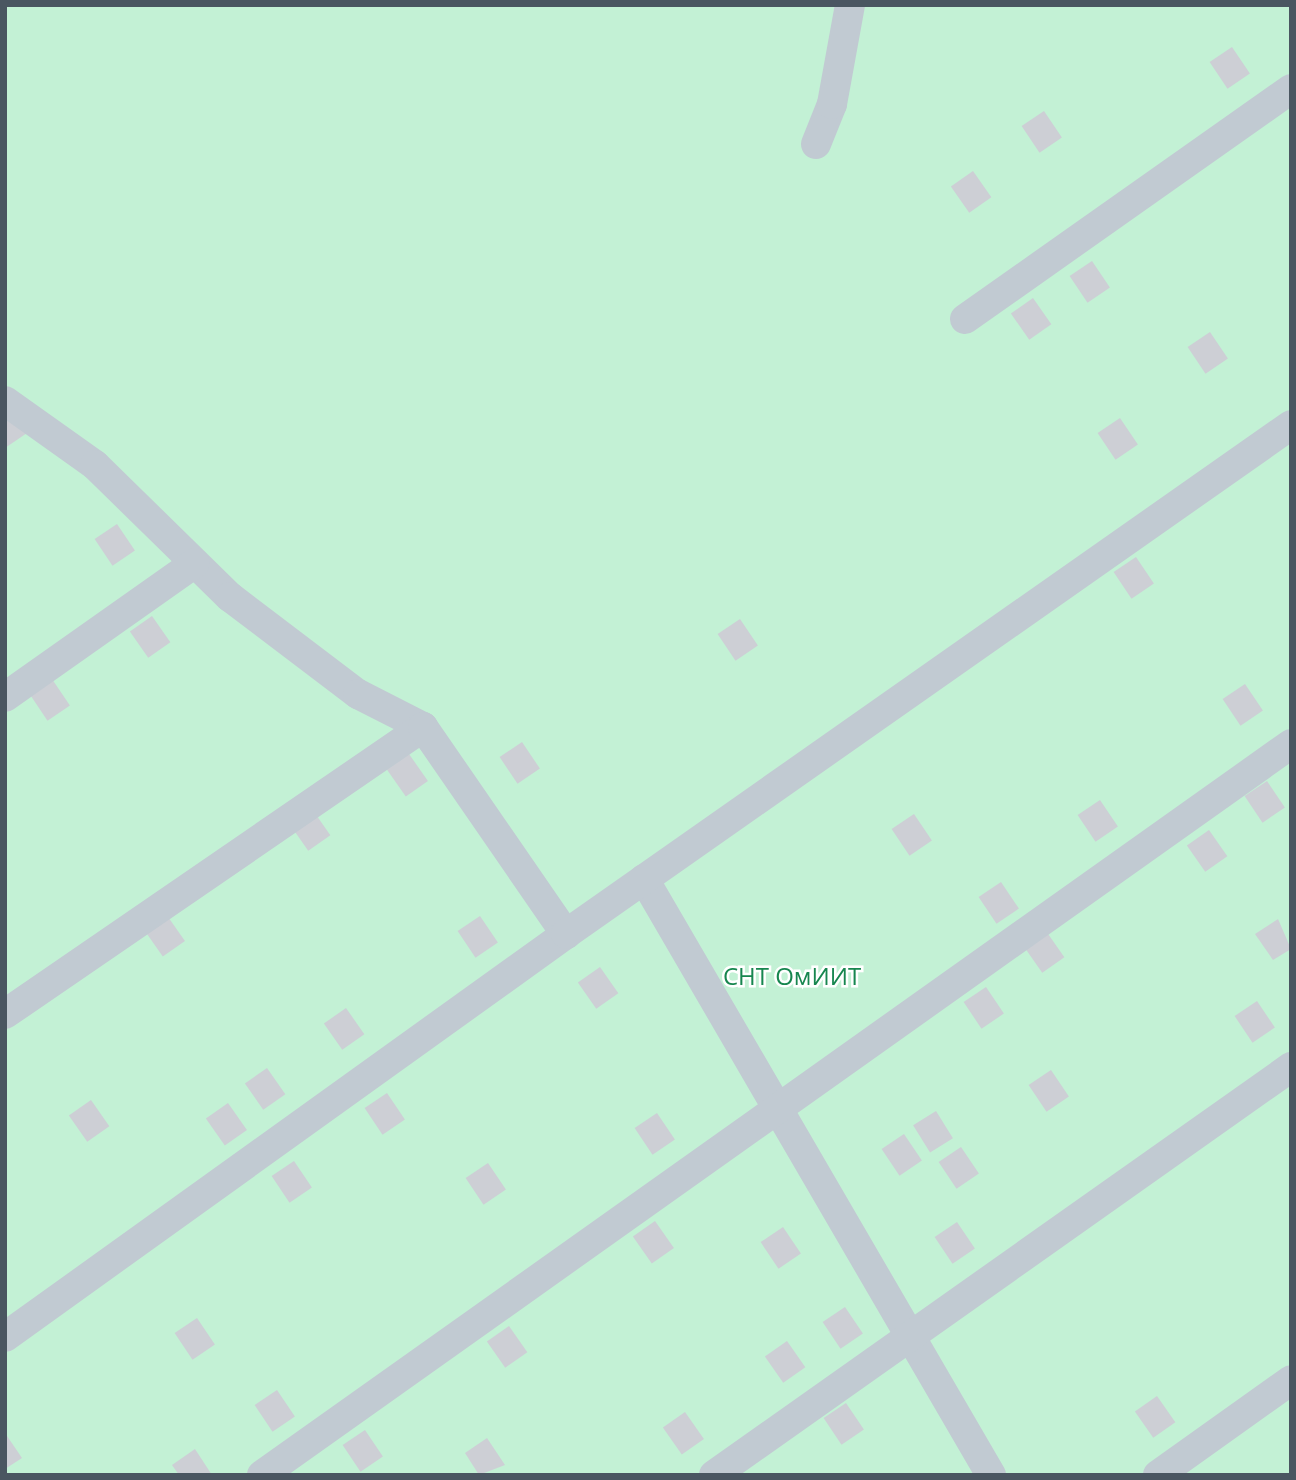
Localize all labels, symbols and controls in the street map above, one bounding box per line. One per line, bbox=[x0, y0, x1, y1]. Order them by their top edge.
park label: СНТ ОмИИТ bbox=[723, 962, 861, 990]

